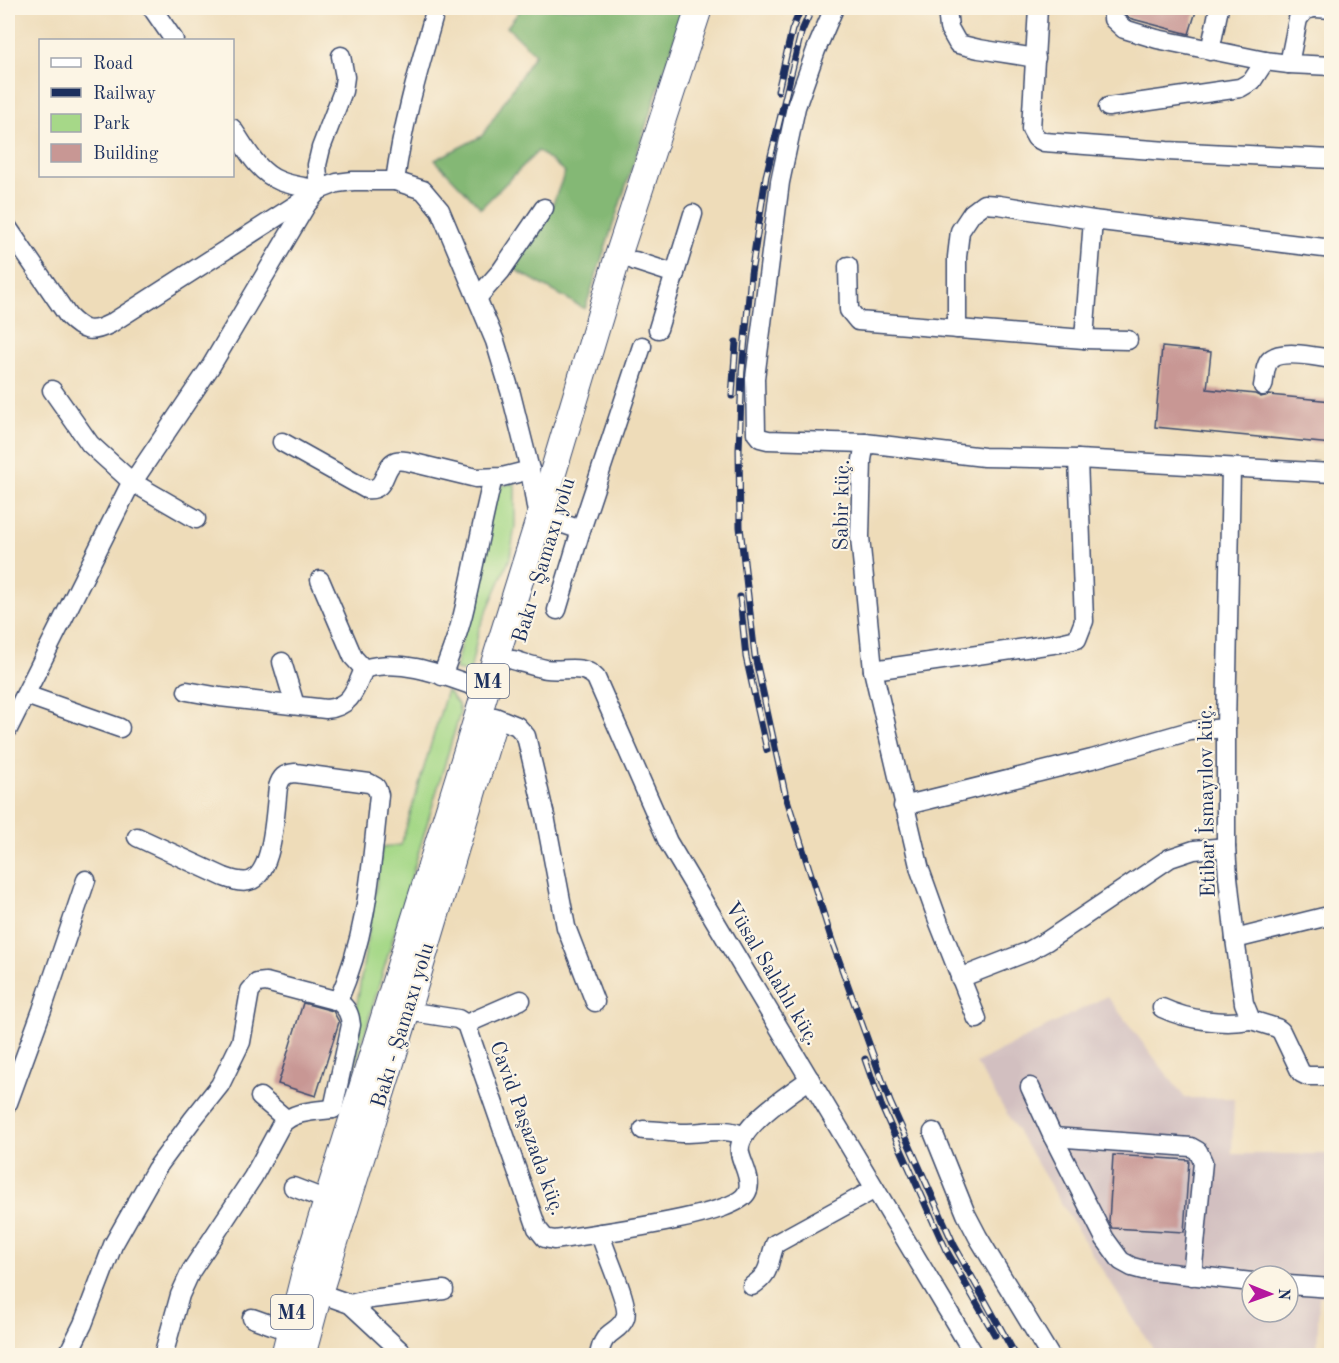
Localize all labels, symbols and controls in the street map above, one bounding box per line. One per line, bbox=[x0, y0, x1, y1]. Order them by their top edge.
legend bbox=[39, 39, 234, 177]
text: Road bbox=[93, 55, 133, 73]
text: Railway bbox=[93, 85, 156, 103]
text: Park bbox=[93, 115, 130, 133]
text: Building bbox=[93, 145, 159, 163]
street label: Sabir küç. bbox=[831, 459, 854, 551]
street label: Bakı - Şamaxı yolu bbox=[509, 475, 580, 645]
road number: M4 bbox=[467, 664, 509, 698]
street label: Etibar İsmayılov küç. bbox=[1191, 704, 1220, 898]
street label: Vüsal Salahlı küç. bbox=[721, 898, 823, 1049]
street label: Bakı - Şamaxı yolu bbox=[368, 940, 439, 1110]
street label: Cavid Paşazadə küç. bbox=[485, 1039, 568, 1219]
north arrow bbox=[1240, 1264, 1300, 1324]
text: N bbox=[1275, 1288, 1291, 1301]
road number: M4 bbox=[271, 1295, 313, 1329]

